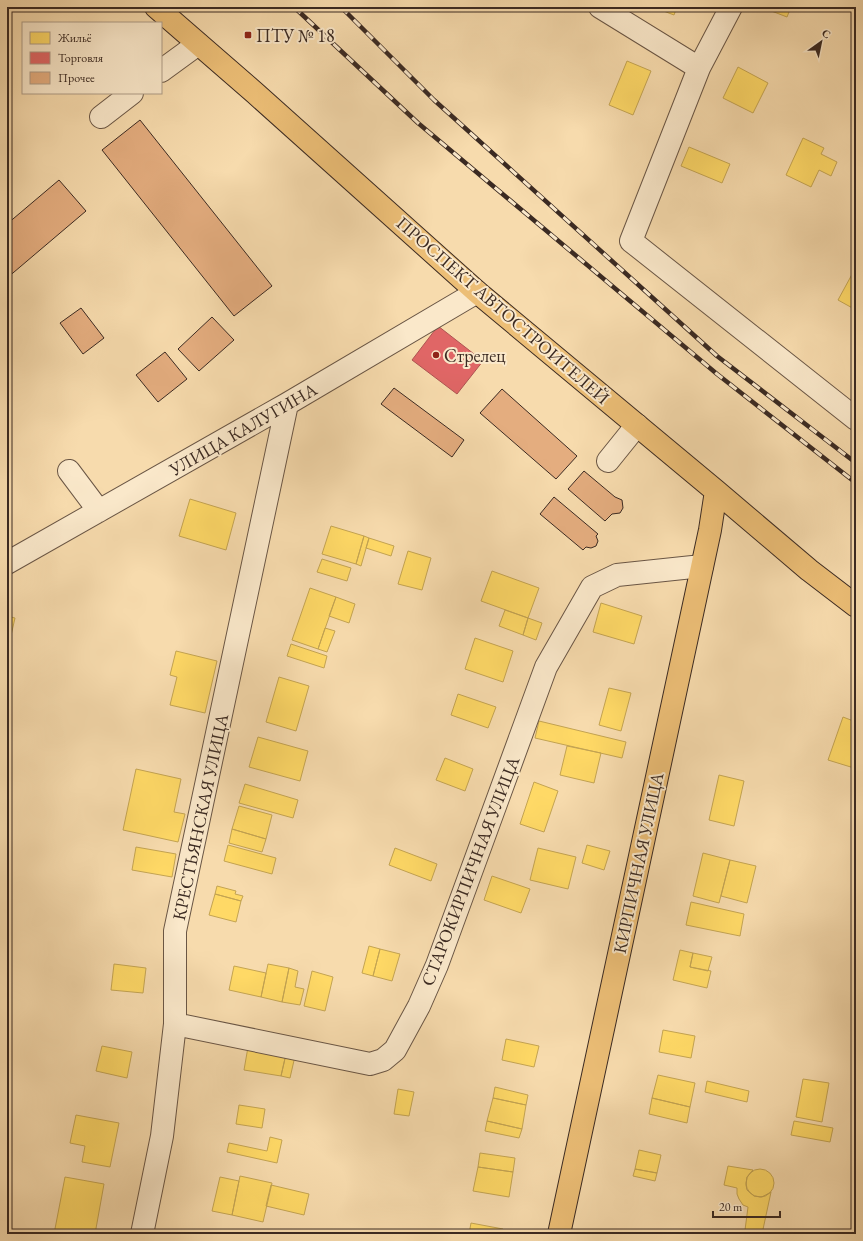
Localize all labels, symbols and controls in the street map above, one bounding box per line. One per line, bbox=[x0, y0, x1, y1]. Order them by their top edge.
legend bbox=[22, 22, 162, 94]
north arrow bbox=[801, 22, 841, 62]
place label: ПТУ № 18 bbox=[256, 24, 335, 47]
text: С bbox=[819, 26, 834, 42]
text: Жильё bbox=[57, 30, 92, 46]
marker: ПТУ № 18 bbox=[243, 30, 253, 40]
text: Торговля bbox=[58, 50, 104, 66]
text: Прочее bbox=[58, 70, 95, 86]
street label: ПРОСПЕКТ АВТОСТРОИТЕЛЕЙ bbox=[392, 211, 615, 409]
place label: Стрелец bbox=[444, 344, 506, 367]
marker: Стрелец bbox=[431, 350, 441, 360]
street label: УЛИЦА КАЛУГИНА bbox=[164, 377, 321, 481]
street label: КРЕСТЬЯНСКАЯ УЛИЦА bbox=[167, 711, 233, 922]
street label: СТАРОКИРПИЧНАЯ УЛИЦА bbox=[416, 753, 525, 989]
street label: КИРПИЧНАЯ УЛИЦА bbox=[608, 770, 669, 956]
scale bar bbox=[713, 1193, 780, 1219]
text: 20 m bbox=[719, 1199, 743, 1215]

